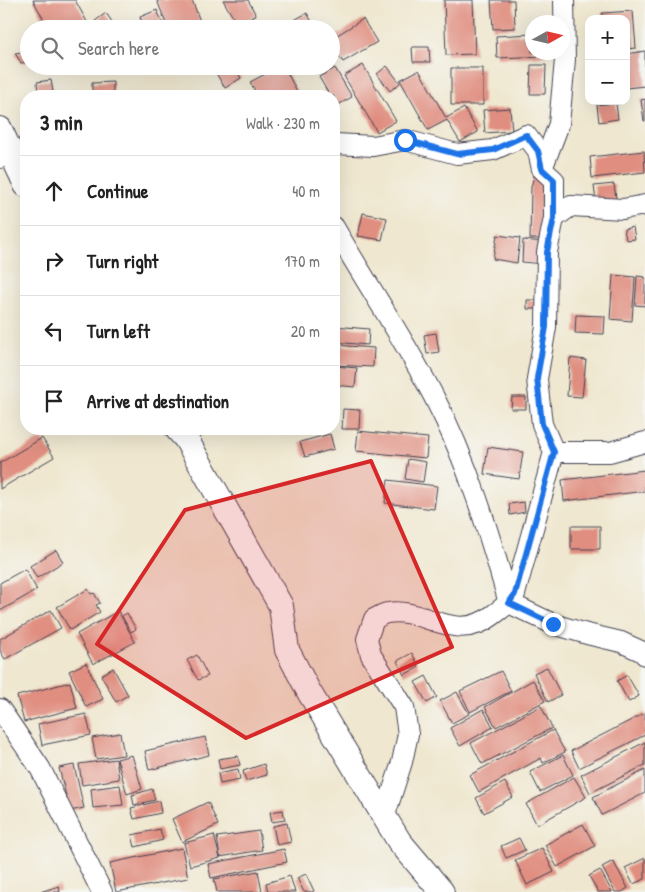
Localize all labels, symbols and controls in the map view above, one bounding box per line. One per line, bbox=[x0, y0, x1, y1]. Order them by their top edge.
north arrow bbox=[525, 15, 570, 60]
map controls bbox=[585, 15, 630, 105]
button: + bbox=[585, 15, 630, 60]
search box bbox=[20, 20, 340, 75]
icon: search bbox=[38, 34, 66, 62]
text: Search here bbox=[78, 35, 159, 61]
button: − bbox=[585, 60, 630, 105]
text: 3 min bbox=[40, 108, 83, 137]
text: Walk · 230 m bbox=[246, 112, 320, 134]
route start bbox=[394, 129, 417, 152]
icon: ahead bbox=[40, 177, 68, 205]
text: Continue bbox=[87, 178, 148, 204]
text: 40 m bbox=[292, 180, 320, 202]
icon: right bbox=[40, 247, 68, 275]
text: Turn right bbox=[87, 248, 158, 274]
text: 170 m bbox=[285, 250, 320, 272]
icon: left bbox=[40, 317, 68, 345]
text: Turn left bbox=[87, 318, 150, 344]
text: 20 m bbox=[291, 320, 320, 342]
icon: arrive bbox=[40, 387, 68, 415]
text: Arrive at destination bbox=[87, 388, 229, 414]
route end bbox=[542, 613, 565, 636]

